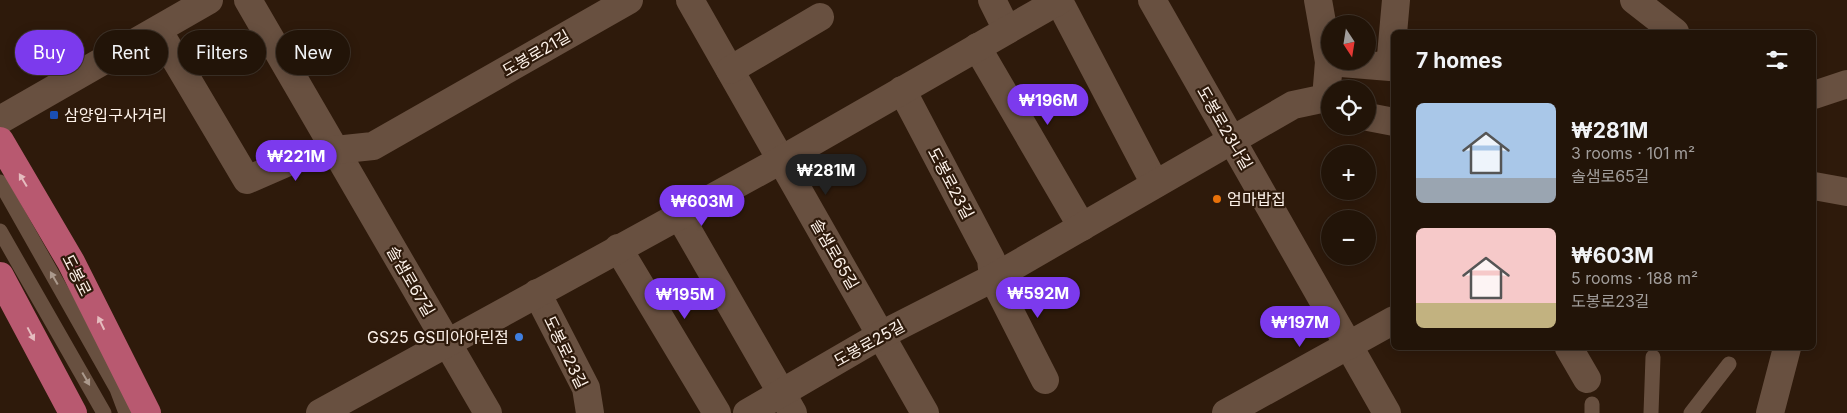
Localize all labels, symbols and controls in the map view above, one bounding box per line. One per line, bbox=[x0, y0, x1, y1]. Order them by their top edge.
north arrow bbox=[1321, 15, 1376, 70]
map controls bbox=[1321, 15, 1376, 265]
street label: 도봉로21길 bbox=[498, 26, 574, 80]
chip: Buy bbox=[15, 30, 84, 75]
chip: Rent bbox=[94, 30, 168, 75]
chip: Filters bbox=[178, 30, 266, 75]
chip: New bbox=[276, 30, 350, 75]
icon: filters bbox=[1763, 46, 1791, 74]
text: 7 homes bbox=[1416, 48, 1503, 73]
button: locate bbox=[1321, 80, 1376, 135]
street label: 도봉로23나길 bbox=[1193, 83, 1257, 173]
pin: ₩196M bbox=[1013, 84, 1083, 126]
text: ₩196M bbox=[1018, 90, 1078, 110]
place label: 삼양입구사거리 bbox=[64, 105, 167, 125]
marker: 삼양입구사거리 bbox=[48, 109, 60, 121]
text: ₩281M bbox=[1571, 118, 1648, 143]
icon: home bbox=[1456, 123, 1516, 183]
pin: ₩221M bbox=[261, 140, 331, 182]
text: 3 rooms · 101 m² bbox=[1571, 143, 1695, 163]
street label: 도봉로23길 bbox=[924, 144, 978, 222]
button: + bbox=[1321, 145, 1376, 200]
text: ₩221M bbox=[267, 146, 325, 166]
pin: ₩281M bbox=[791, 154, 861, 196]
text: ₩281M bbox=[797, 160, 855, 180]
text: 솔샘로65길 bbox=[1571, 166, 1650, 186]
one-way arrow bbox=[19, 174, 28, 187]
pin: ₩603M bbox=[667, 184, 737, 227]
place label: 엄마밥집 bbox=[1227, 189, 1286, 209]
text: ₩603M bbox=[670, 191, 734, 211]
marker: 엄마밥집 bbox=[1211, 193, 1223, 205]
button: − bbox=[1321, 210, 1376, 265]
street label: 솔샘로65길 bbox=[807, 215, 863, 293]
street label: 솔샘로67길 bbox=[383, 242, 439, 320]
text: ₩603M bbox=[1571, 243, 1654, 268]
icon: home bbox=[1456, 248, 1516, 308]
street label: 도봉로 bbox=[58, 251, 96, 299]
text: 5 rooms · 188 m² bbox=[1571, 268, 1698, 288]
one-way arrow bbox=[50, 270, 58, 285]
pin: ₩592M bbox=[1003, 276, 1073, 319]
pin: ₩195M bbox=[650, 278, 720, 320]
text: ₩592M bbox=[1007, 283, 1069, 303]
text: ₩195M bbox=[655, 284, 715, 304]
text: 도봉로23길 bbox=[1571, 291, 1650, 311]
pin: ₩197M bbox=[1265, 306, 1335, 348]
street label: 도봉로23길 bbox=[540, 312, 592, 392]
text: ₩197M bbox=[1271, 312, 1329, 332]
street label: 도봉로25길 bbox=[830, 315, 908, 371]
one-way arrow bbox=[97, 316, 105, 330]
one-way arrow bbox=[27, 327, 35, 342]
place label: GS25 GS미아아린점 bbox=[367, 327, 509, 347]
marker: GS25 GS미아아린점 bbox=[513, 331, 525, 343]
one-way arrow bbox=[82, 371, 90, 386]

